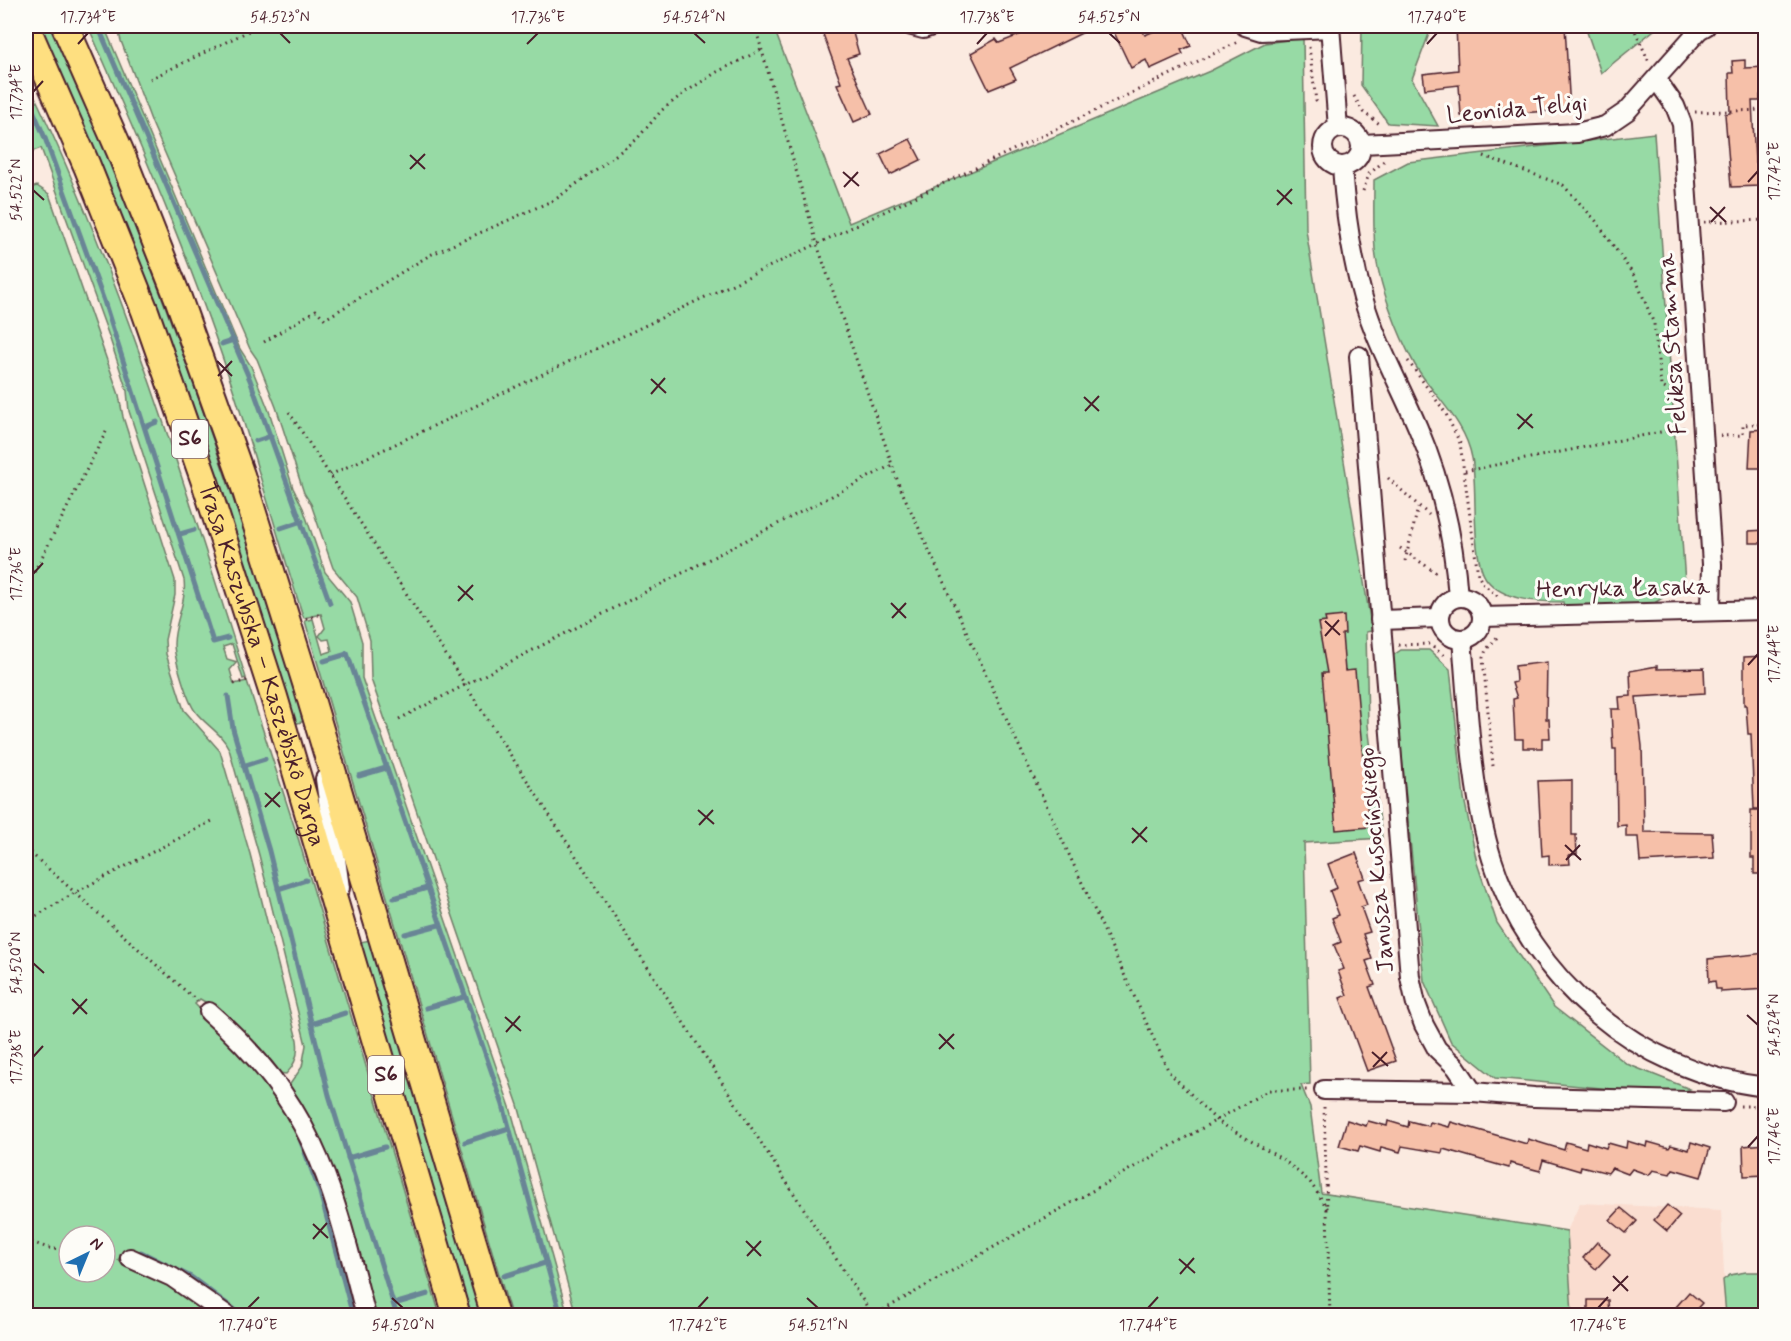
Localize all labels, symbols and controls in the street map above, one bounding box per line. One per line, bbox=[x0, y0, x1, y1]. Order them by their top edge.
text: 17.734°E bbox=[60, 8, 116, 28]
text: 54.523°N bbox=[250, 8, 310, 28]
text: 17.736°E bbox=[511, 8, 565, 28]
text: 54.524°N bbox=[663, 8, 725, 28]
text: 17.738°E bbox=[959, 8, 1015, 28]
text: 54.525°N bbox=[1078, 8, 1140, 28]
text: 17.740°E bbox=[1408, 8, 1467, 28]
text: 17.734°E bbox=[7, 64, 27, 120]
street label: Leonida Teligi bbox=[1445, 88, 1589, 132]
text: 17.742°E bbox=[1765, 141, 1785, 200]
text: 54.522°N bbox=[7, 159, 27, 221]
street label: Feliksa Stamma bbox=[1651, 252, 1695, 436]
road number: S6 bbox=[172, 420, 208, 458]
street label: Trasa Kaszubska – Kaszëbskô Darga bbox=[191, 478, 333, 850]
text: 17.736°E bbox=[7, 547, 27, 601]
street label: Henryka Łasaka bbox=[1536, 572, 1711, 606]
text: 17.744°E bbox=[1765, 624, 1785, 683]
street label: Janusza Kusocińskiego bbox=[1352, 746, 1404, 974]
text: 54.520°N bbox=[7, 932, 27, 994]
text: 54.524°N bbox=[1765, 994, 1785, 1056]
text: 17.738°E bbox=[7, 1029, 27, 1085]
road number: S6 bbox=[368, 1056, 404, 1094]
text: 17.746°E bbox=[1765, 1107, 1785, 1164]
north arrow bbox=[57, 1224, 117, 1284]
text: N bbox=[85, 1233, 107, 1255]
text: 17.740°E bbox=[219, 1316, 278, 1336]
text: 54.520°N bbox=[372, 1316, 434, 1336]
text: 17.742°E bbox=[669, 1316, 728, 1336]
text: 54.521°N bbox=[788, 1316, 848, 1336]
text: 17.744°E bbox=[1119, 1316, 1178, 1336]
text: 17.746°E bbox=[1570, 1316, 1627, 1336]

